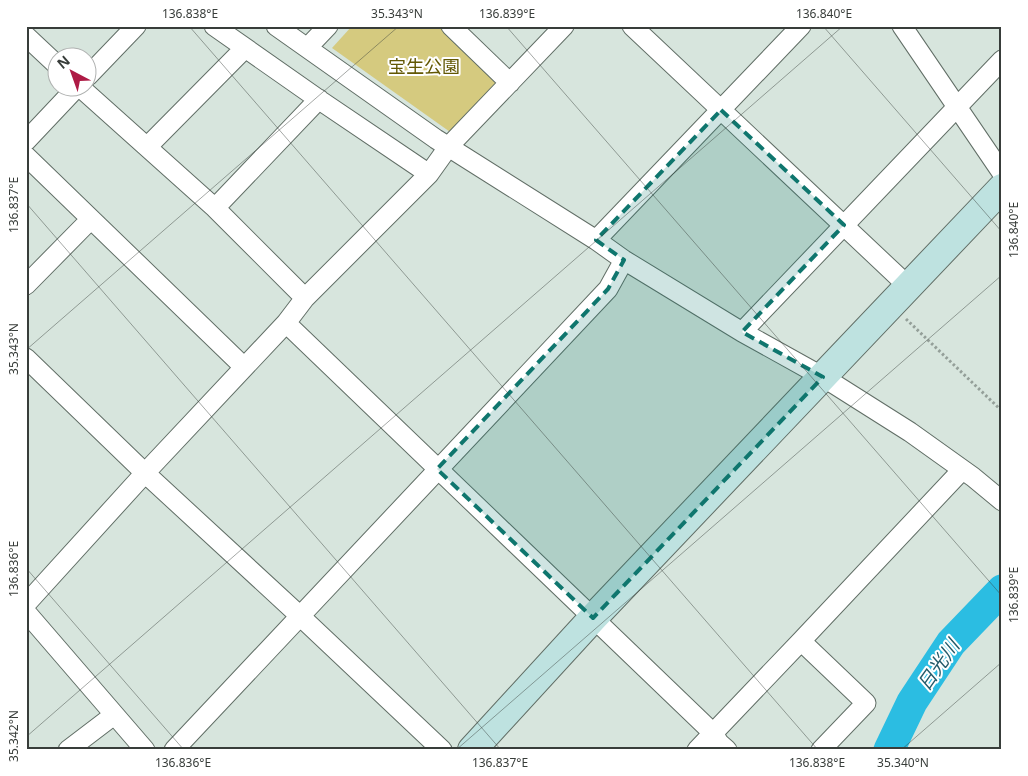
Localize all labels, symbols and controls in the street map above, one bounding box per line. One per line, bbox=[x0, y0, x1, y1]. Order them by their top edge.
text: 136.838°E bbox=[162, 5, 218, 22]
text: 35.343°N bbox=[371, 5, 423, 22]
text: 136.839°E bbox=[479, 5, 535, 22]
text: 136.840°E bbox=[796, 5, 852, 22]
north arrow bbox=[48, 48, 98, 98]
text: N bbox=[53, 51, 74, 73]
park label: 宝生公園 bbox=[388, 54, 460, 78]
text: 136.837°E bbox=[5, 177, 22, 233]
text: 136.840°E bbox=[1005, 202, 1022, 258]
text: 35.343°N bbox=[5, 323, 22, 375]
text: 136.836°E bbox=[5, 541, 22, 597]
text: 136.839°E bbox=[1005, 567, 1022, 623]
water label: 日光川 bbox=[911, 633, 966, 696]
text: 35.342°N bbox=[5, 710, 22, 762]
text: 136.836°E bbox=[155, 754, 211, 771]
text: 136.837°E bbox=[472, 754, 528, 771]
text: 136.838°E bbox=[789, 754, 845, 771]
text: 35.340°N bbox=[877, 754, 929, 771]

